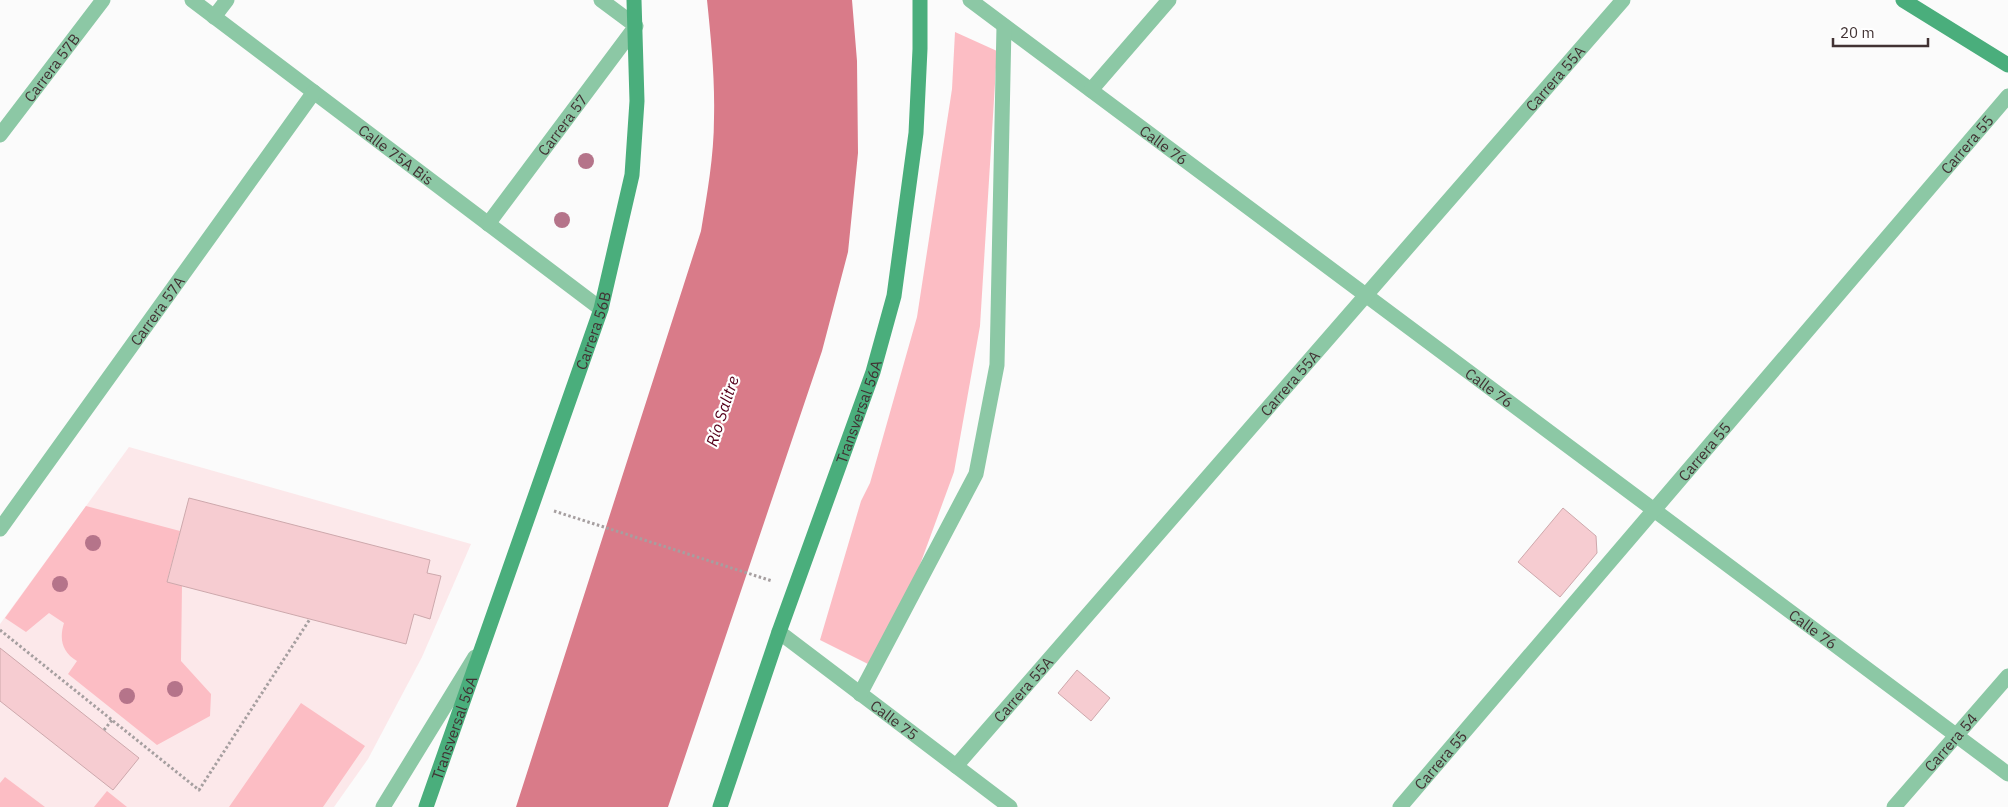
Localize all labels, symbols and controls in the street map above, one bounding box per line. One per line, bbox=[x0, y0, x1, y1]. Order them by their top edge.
scale bar bbox=[1833, 15, 1928, 47]
text: 20 m bbox=[1840, 23, 1875, 42]
street label: Carrera 57B bbox=[19, 29, 84, 106]
street label: Carrera 55A bbox=[1521, 41, 1589, 115]
street label: Carrera 57 bbox=[533, 90, 591, 159]
street label: Carrera 55 bbox=[1936, 111, 1997, 178]
street label: Calle 75A Bis bbox=[355, 120, 438, 189]
street label: Calle 76 bbox=[1136, 121, 1192, 169]
street label: Carrera 57A bbox=[126, 272, 189, 349]
street label: Carrera 56B bbox=[571, 289, 614, 372]
street label: Carrera 55A bbox=[1256, 346, 1324, 420]
street label: Transversal 56A bbox=[831, 357, 886, 466]
street label: Calle 76 bbox=[1462, 363, 1517, 411]
water label: Río Salitre bbox=[701, 373, 743, 449]
street label: Carrera 55 bbox=[1674, 418, 1735, 485]
street label: Calle 76 bbox=[1786, 605, 1841, 653]
street label: Carrera 55A bbox=[989, 652, 1057, 726]
street label: Transversal 56A bbox=[427, 673, 481, 782]
street label: Calle 75 bbox=[867, 695, 922, 744]
street label: Carrera 54 bbox=[1920, 709, 1981, 775]
street label: Carrera 55 bbox=[1410, 726, 1471, 793]

